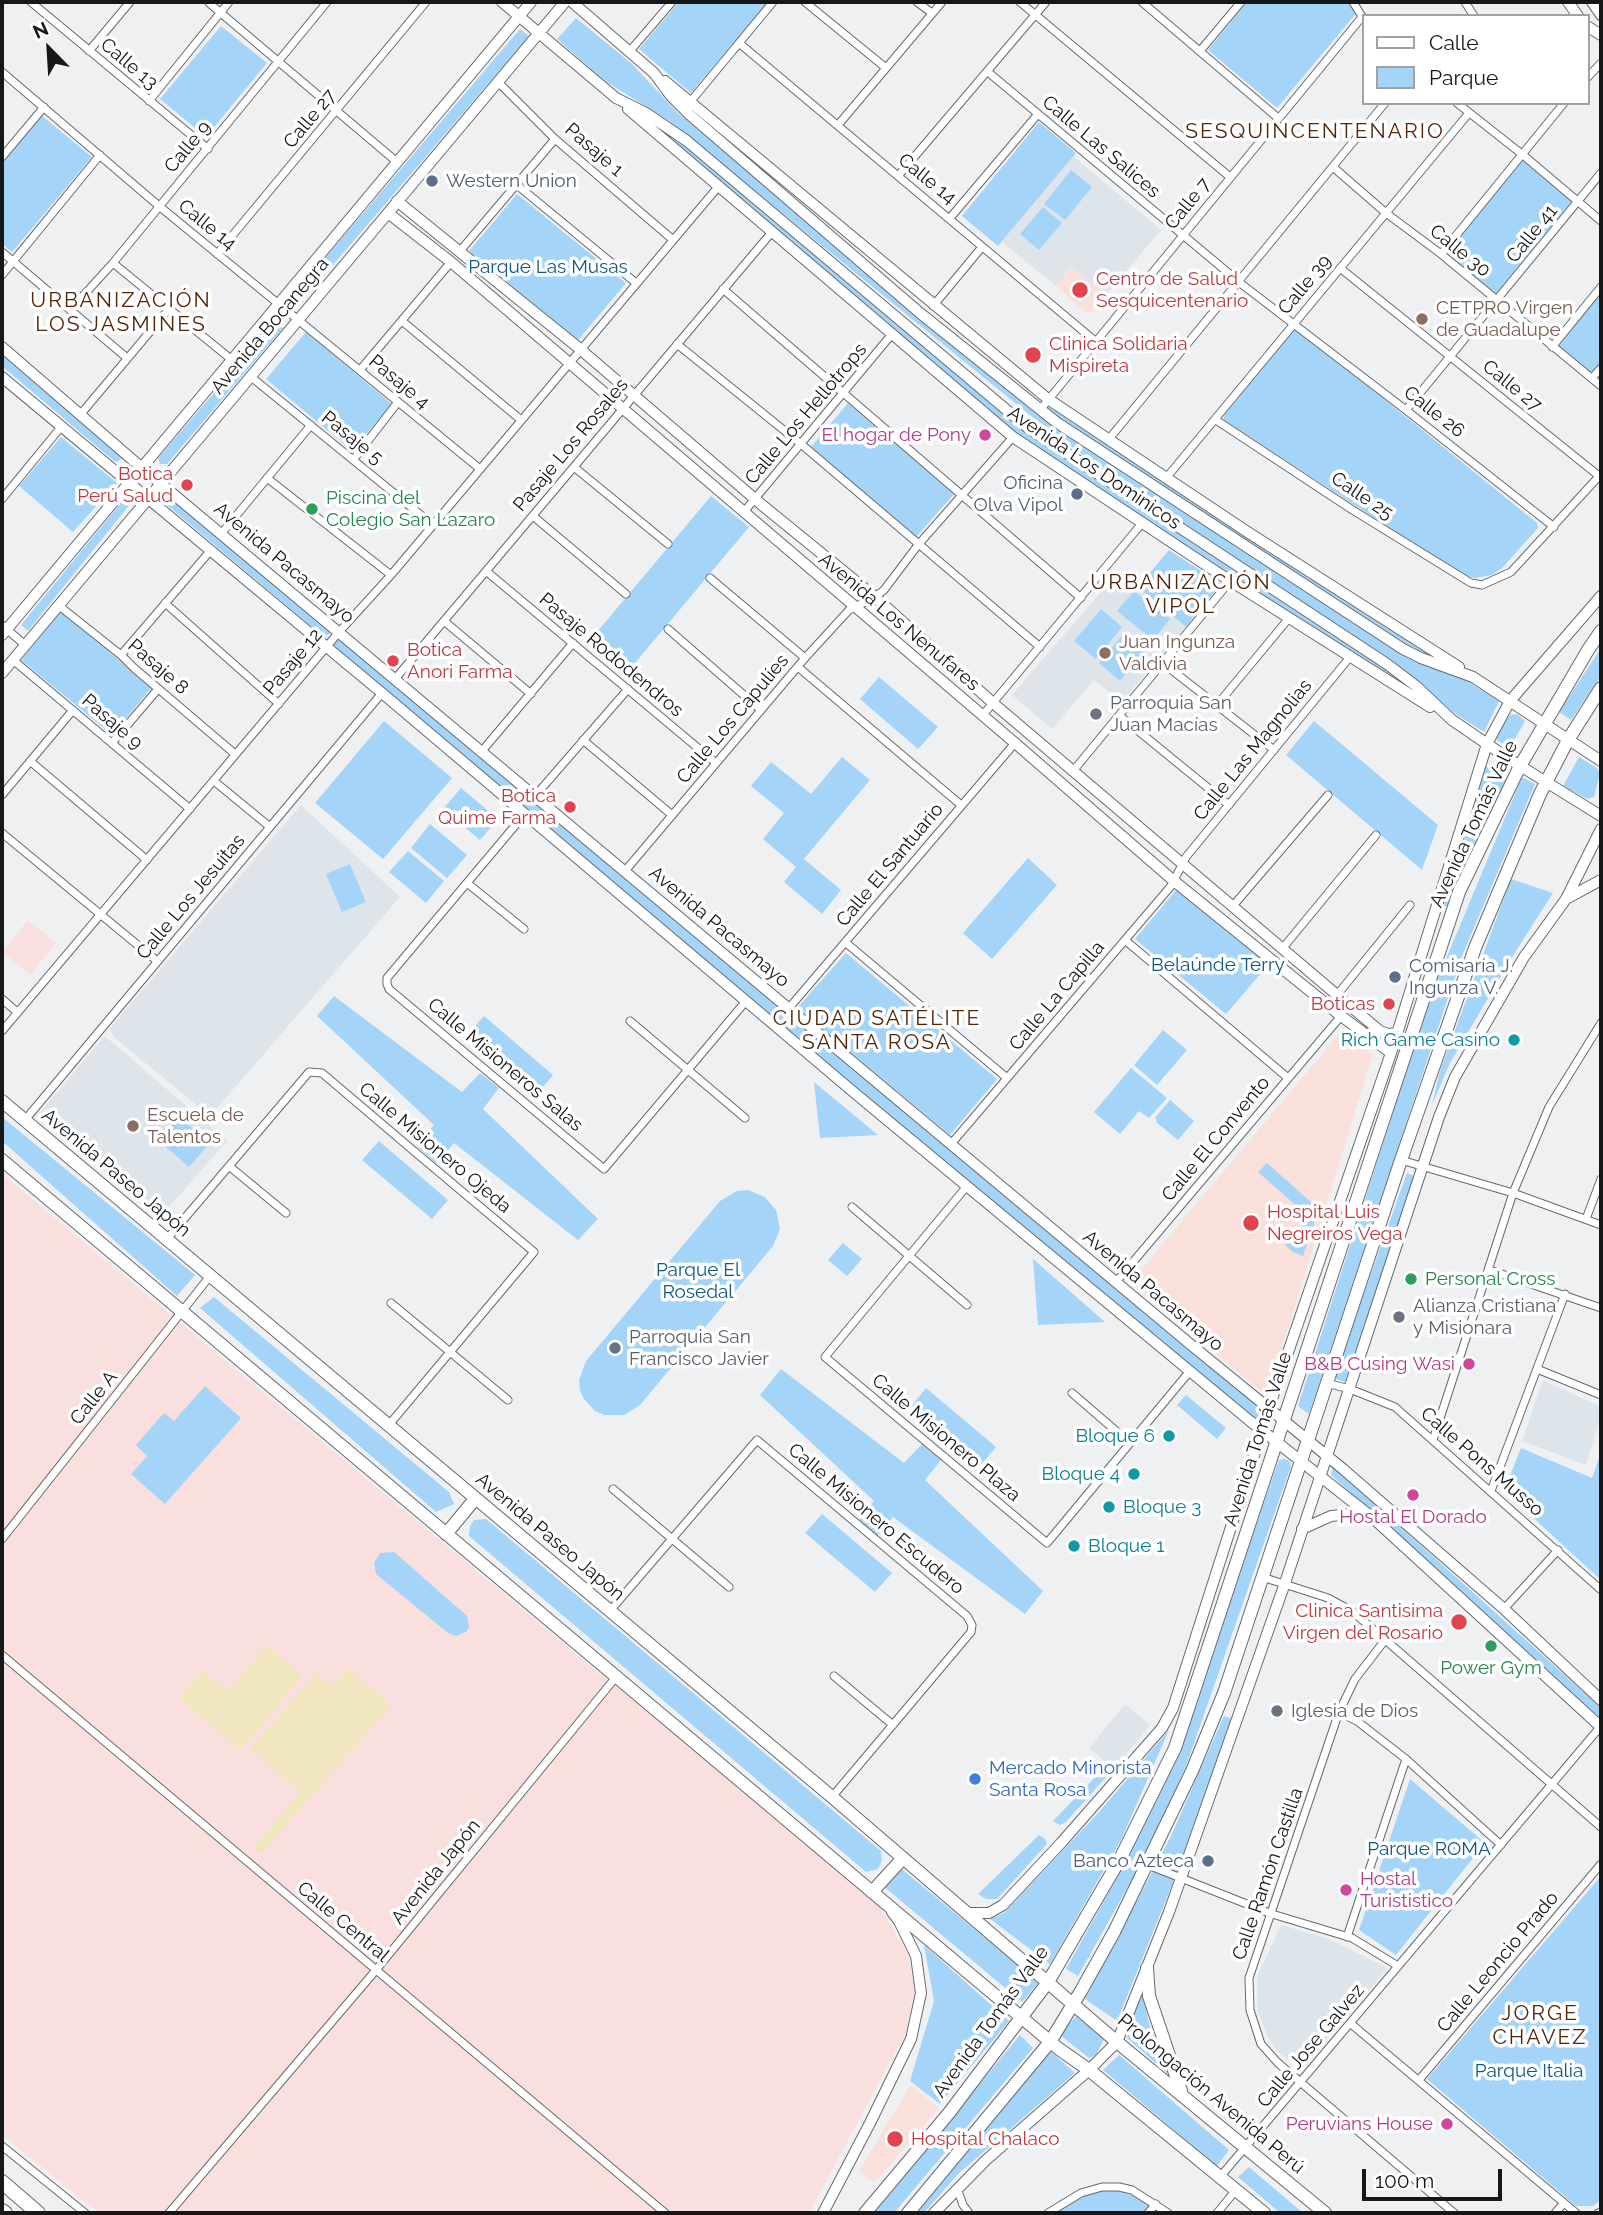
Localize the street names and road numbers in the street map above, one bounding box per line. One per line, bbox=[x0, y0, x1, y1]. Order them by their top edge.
street label: Calle 13 bbox=[96, 33, 162, 95]
street label: Calle 27 bbox=[279, 85, 341, 153]
street label: Calle Las Salices bbox=[1037, 91, 1165, 203]
street label: Calle 9 bbox=[160, 116, 216, 178]
street label: Pasaje 1 bbox=[560, 118, 628, 182]
street label: Calle 14 bbox=[893, 149, 961, 209]
street label: Calle 7 bbox=[1160, 174, 1216, 234]
street label: Calle 14 bbox=[173, 195, 241, 255]
street label: Calle 41 bbox=[1502, 200, 1562, 268]
street label: Calle 30 bbox=[1425, 220, 1495, 282]
street label: Calle 39 bbox=[1273, 250, 1337, 320]
street label: Avenida Bocanegra bbox=[206, 253, 334, 399]
street label: Calle Los Hellotrops bbox=[740, 339, 872, 489]
street label: Pasaje 4 bbox=[364, 350, 434, 414]
street label: Calle 27 bbox=[1478, 355, 1546, 417]
street label: Pasaje Los Rosales bbox=[509, 374, 633, 516]
street label: Calle 26 bbox=[1399, 381, 1469, 443]
street label: Avenida Los Dominicos bbox=[1003, 401, 1185, 535]
street label: Pasaje 5 bbox=[317, 406, 387, 470]
street label: Calle 25 bbox=[1327, 467, 1397, 525]
street label: Avenida Pacasmayo bbox=[209, 498, 359, 628]
street label: Avenida Los Nenufares bbox=[814, 548, 984, 696]
street label: Pasaje Rododendros bbox=[534, 588, 688, 722]
street label: Pasaje 12 bbox=[259, 624, 327, 700]
street label: Pasaje 8 bbox=[123, 634, 193, 700]
street label: Calle Los Capulíes bbox=[672, 650, 794, 788]
street label: Calle Las Magnolias bbox=[1189, 675, 1317, 825]
street label: Pasaje 9 bbox=[77, 689, 147, 755]
street label: Avenida Tomás Valle bbox=[1425, 737, 1523, 911]
street label: Calle El Santuario bbox=[832, 799, 948, 931]
street label: Calle Los Jesuitas bbox=[132, 830, 250, 964]
street label: Avenida Pacasmayo bbox=[644, 862, 794, 992]
street label: Calle La Capilla bbox=[1005, 937, 1109, 1055]
street label: Calle Misioneros Salas bbox=[423, 993, 587, 1137]
street label: Calle El Convento bbox=[1157, 1072, 1275, 1206]
street label: Calle Misionero Ojeda bbox=[354, 1078, 516, 1218]
street label: Avenida Paseo Japón bbox=[37, 1104, 195, 1242]
street label: Avenida Pacasmayo bbox=[1078, 1226, 1228, 1356]
street label: Avenida Tomás Valle bbox=[1219, 1349, 1297, 1529]
street label: Calle A bbox=[65, 1367, 123, 1429]
street label: Calle Misionero Plaza bbox=[867, 1369, 1025, 1507]
street label: Calle Pons Musso bbox=[1416, 1402, 1548, 1522]
street label: Calle Misionero Escudero bbox=[783, 1439, 969, 1599]
street label: Avenida Paseo Japón bbox=[471, 1468, 629, 1606]
street label: Calle Ramón Castilla bbox=[1228, 1785, 1308, 1963]
street label: Avenida Japón bbox=[387, 1815, 485, 1929]
street label: Calle Central bbox=[292, 1877, 394, 1967]
street label: Calle Leoncio Prado bbox=[1432, 1887, 1564, 2037]
street label: Avenida Tomás Valle bbox=[928, 1942, 1054, 2102]
street label: Calle Jose Galvez bbox=[1253, 1980, 1369, 2112]
street label: Prolongación Avenida Perú bbox=[1113, 2009, 1309, 2179]

